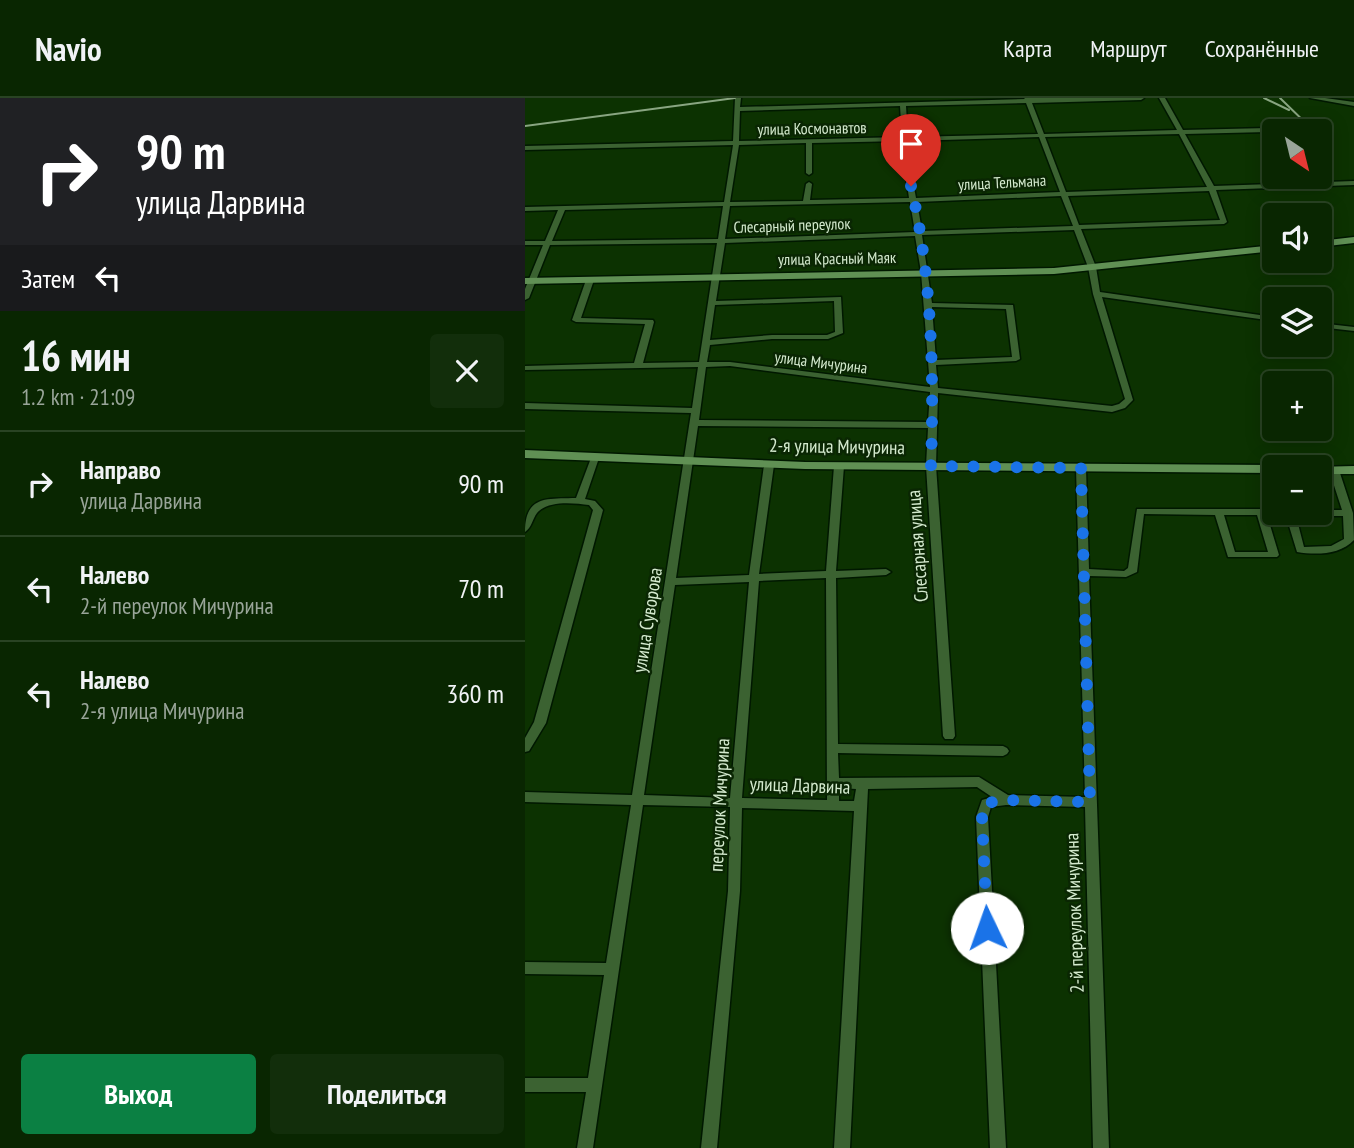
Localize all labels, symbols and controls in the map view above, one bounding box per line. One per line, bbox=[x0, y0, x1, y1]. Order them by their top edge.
text: Navio bbox=[35, 27, 102, 70]
text: Карта bbox=[1003, 33, 1052, 64]
text: Маршрут bbox=[1090, 33, 1167, 64]
text: Сохранённые bbox=[1205, 33, 1319, 64]
pin bbox=[881, 114, 941, 186]
street label: улица Космонавтов bbox=[757, 117, 867, 139]
text: 90 m bbox=[136, 119, 225, 183]
north arrow bbox=[1262, 119, 1332, 189]
map controls bbox=[1262, 119, 1332, 525]
icon: arrive bbox=[892, 125, 930, 163]
icon: right bbox=[21, 126, 112, 217]
street label: улица Тельмана bbox=[957, 170, 1047, 194]
text: улица Дарвина bbox=[136, 181, 306, 223]
button: sound bbox=[1262, 203, 1332, 273]
street label: Слесарный переулок bbox=[733, 213, 852, 237]
street label: улица Красный Маяк bbox=[778, 247, 897, 269]
icon: left bbox=[89, 259, 127, 297]
text: Затем bbox=[21, 262, 75, 295]
button: layers bbox=[1262, 287, 1332, 357]
text: 16 мин bbox=[21, 328, 131, 383]
button: close bbox=[430, 334, 504, 408]
street label: улица Мичурина bbox=[774, 346, 868, 378]
button: + bbox=[1262, 371, 1332, 441]
text: 1.2 km · 21:09 bbox=[21, 382, 135, 411]
street label: 2-я улица Мичурина bbox=[769, 433, 905, 459]
text: Направо bbox=[80, 453, 161, 486]
button: − bbox=[1262, 455, 1332, 525]
icon: right bbox=[21, 465, 59, 503]
text: 90 m bbox=[458, 467, 504, 500]
text: улица Дарвина bbox=[80, 486, 202, 515]
street label: Слесарная улица bbox=[901, 489, 933, 603]
text: Налево bbox=[80, 558, 149, 591]
street label: улица Суворова bbox=[627, 566, 667, 674]
icon: left bbox=[21, 570, 59, 608]
text: 70 m bbox=[458, 572, 504, 605]
text: 2-й переулок Мичурина bbox=[80, 591, 274, 620]
text: Налево bbox=[80, 663, 149, 696]
icon: left bbox=[21, 675, 59, 713]
text: 360 m bbox=[446, 677, 504, 710]
text: 2-я улица Мичурина bbox=[80, 696, 245, 725]
street label: переулок Мичурина bbox=[704, 738, 734, 872]
street label: улица Дарвина bbox=[749, 771, 851, 799]
street label: 2-й переулок Мичурина bbox=[1059, 833, 1089, 993]
position arrow bbox=[950, 891, 1024, 965]
button: Выход bbox=[21, 1054, 256, 1134]
button: Поделиться bbox=[270, 1054, 504, 1134]

